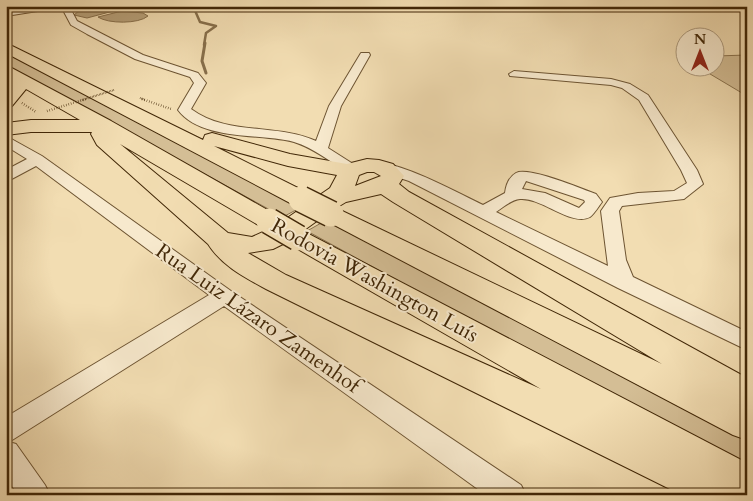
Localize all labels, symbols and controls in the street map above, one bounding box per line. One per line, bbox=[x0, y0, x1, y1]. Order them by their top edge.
north arrow bbox=[676, 28, 726, 78]
text: N bbox=[694, 30, 706, 49]
street label: Rodovia Washington Luís bbox=[266, 211, 484, 350]
street label: Rua Luiz Lázaro Zamenhof bbox=[150, 237, 369, 402]

